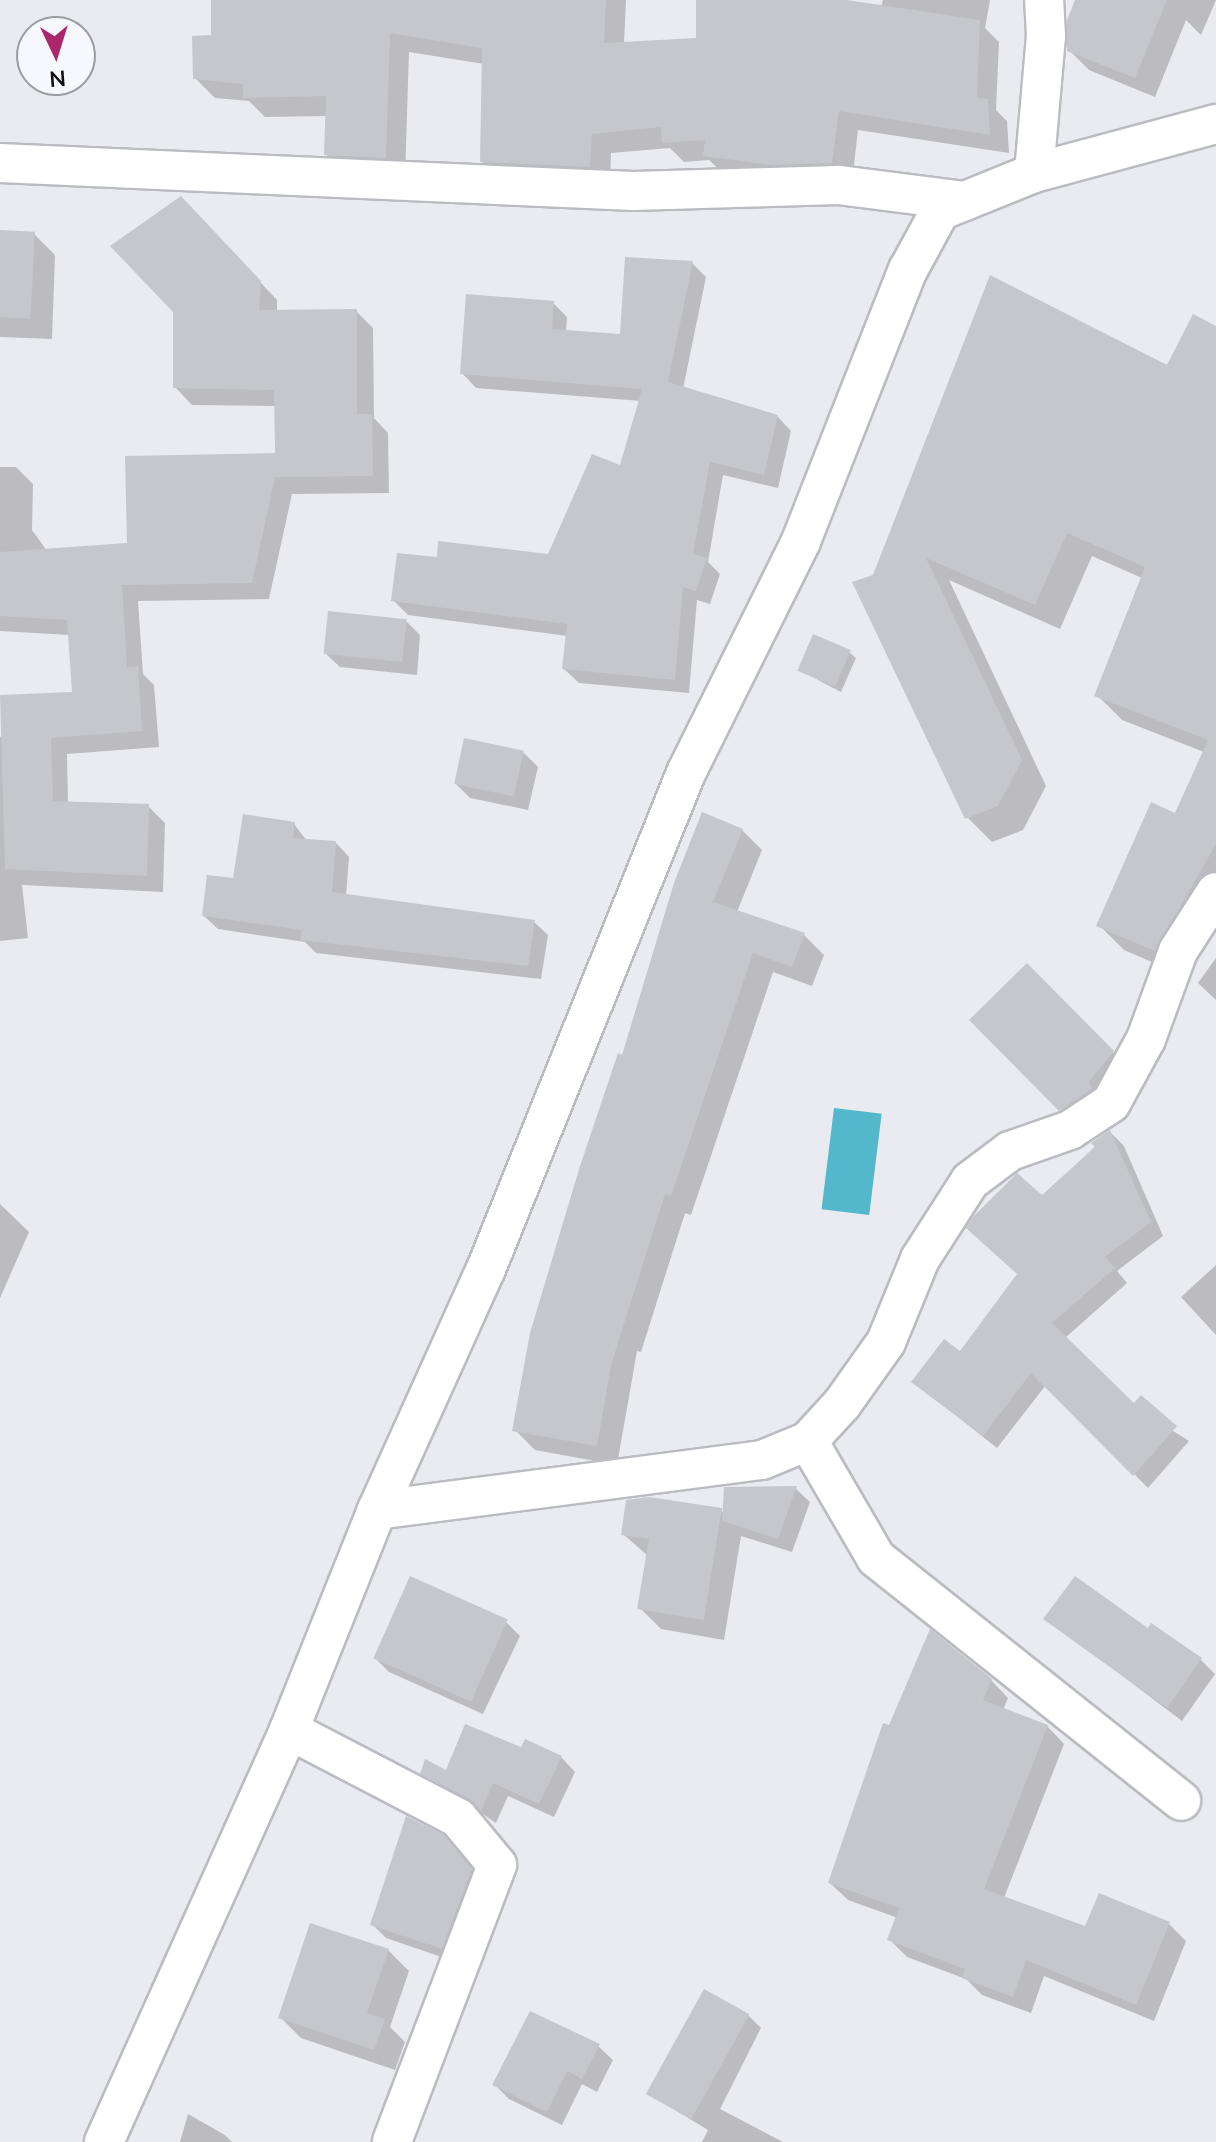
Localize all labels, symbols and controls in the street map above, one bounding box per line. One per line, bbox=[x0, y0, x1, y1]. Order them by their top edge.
north arrow bbox=[16, 16, 96, 96]
text: N bbox=[48, 62, 67, 93]

